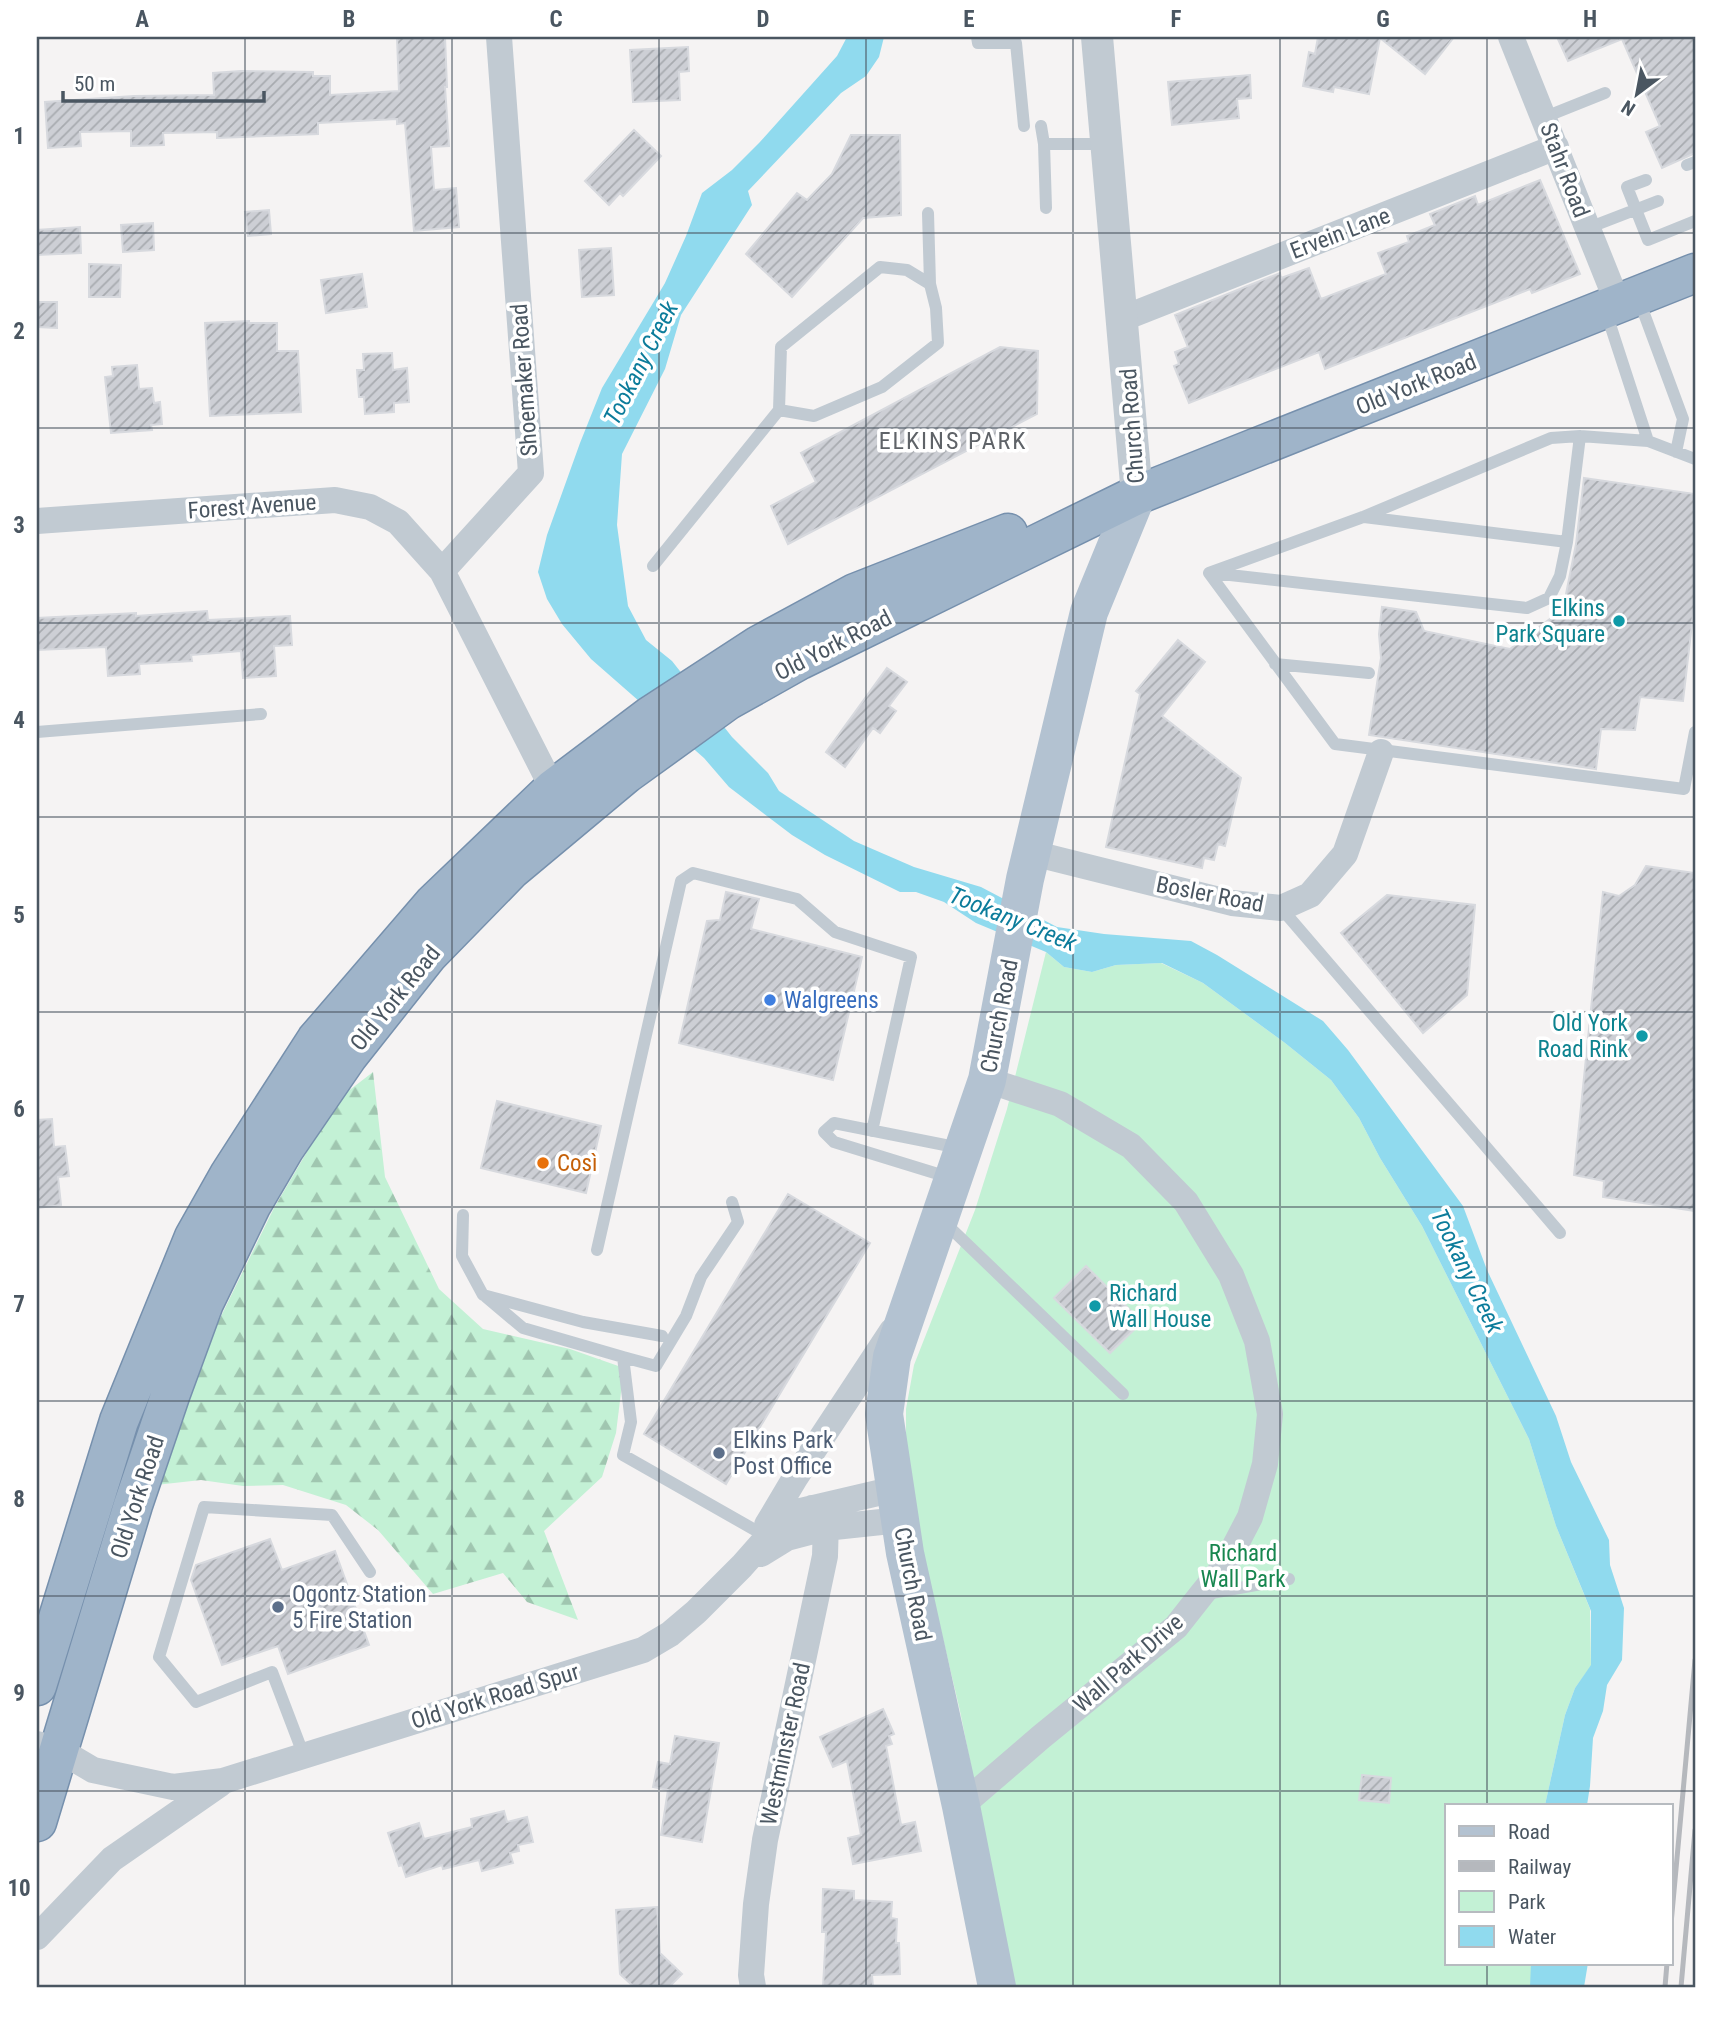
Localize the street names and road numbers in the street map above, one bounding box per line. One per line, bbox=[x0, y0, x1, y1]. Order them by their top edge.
street label: Stahr Road bbox=[1534, 119, 1595, 221]
street label: Ervein Lane bbox=[1286, 202, 1394, 265]
street label: Shoemaker Road bbox=[506, 303, 543, 457]
street label: Old York Road bbox=[1352, 348, 1480, 421]
street label: Church Road bbox=[1115, 368, 1150, 484]
street label: Forest Avenue bbox=[187, 489, 317, 524]
street label: Old York Road bbox=[770, 604, 896, 686]
street label: Bosler Road bbox=[1154, 871, 1266, 918]
street label: Old York Road bbox=[345, 940, 446, 1056]
street label: Church Road bbox=[975, 957, 1024, 1075]
street label: Old York Road bbox=[105, 1432, 170, 1562]
street label: Church Road bbox=[888, 1525, 937, 1643]
street label: Wall Park Drive bbox=[1068, 1609, 1189, 1718]
street label: Old York Road Spur bbox=[408, 1658, 582, 1735]
street label: Westminster Road bbox=[755, 1660, 816, 1828]

